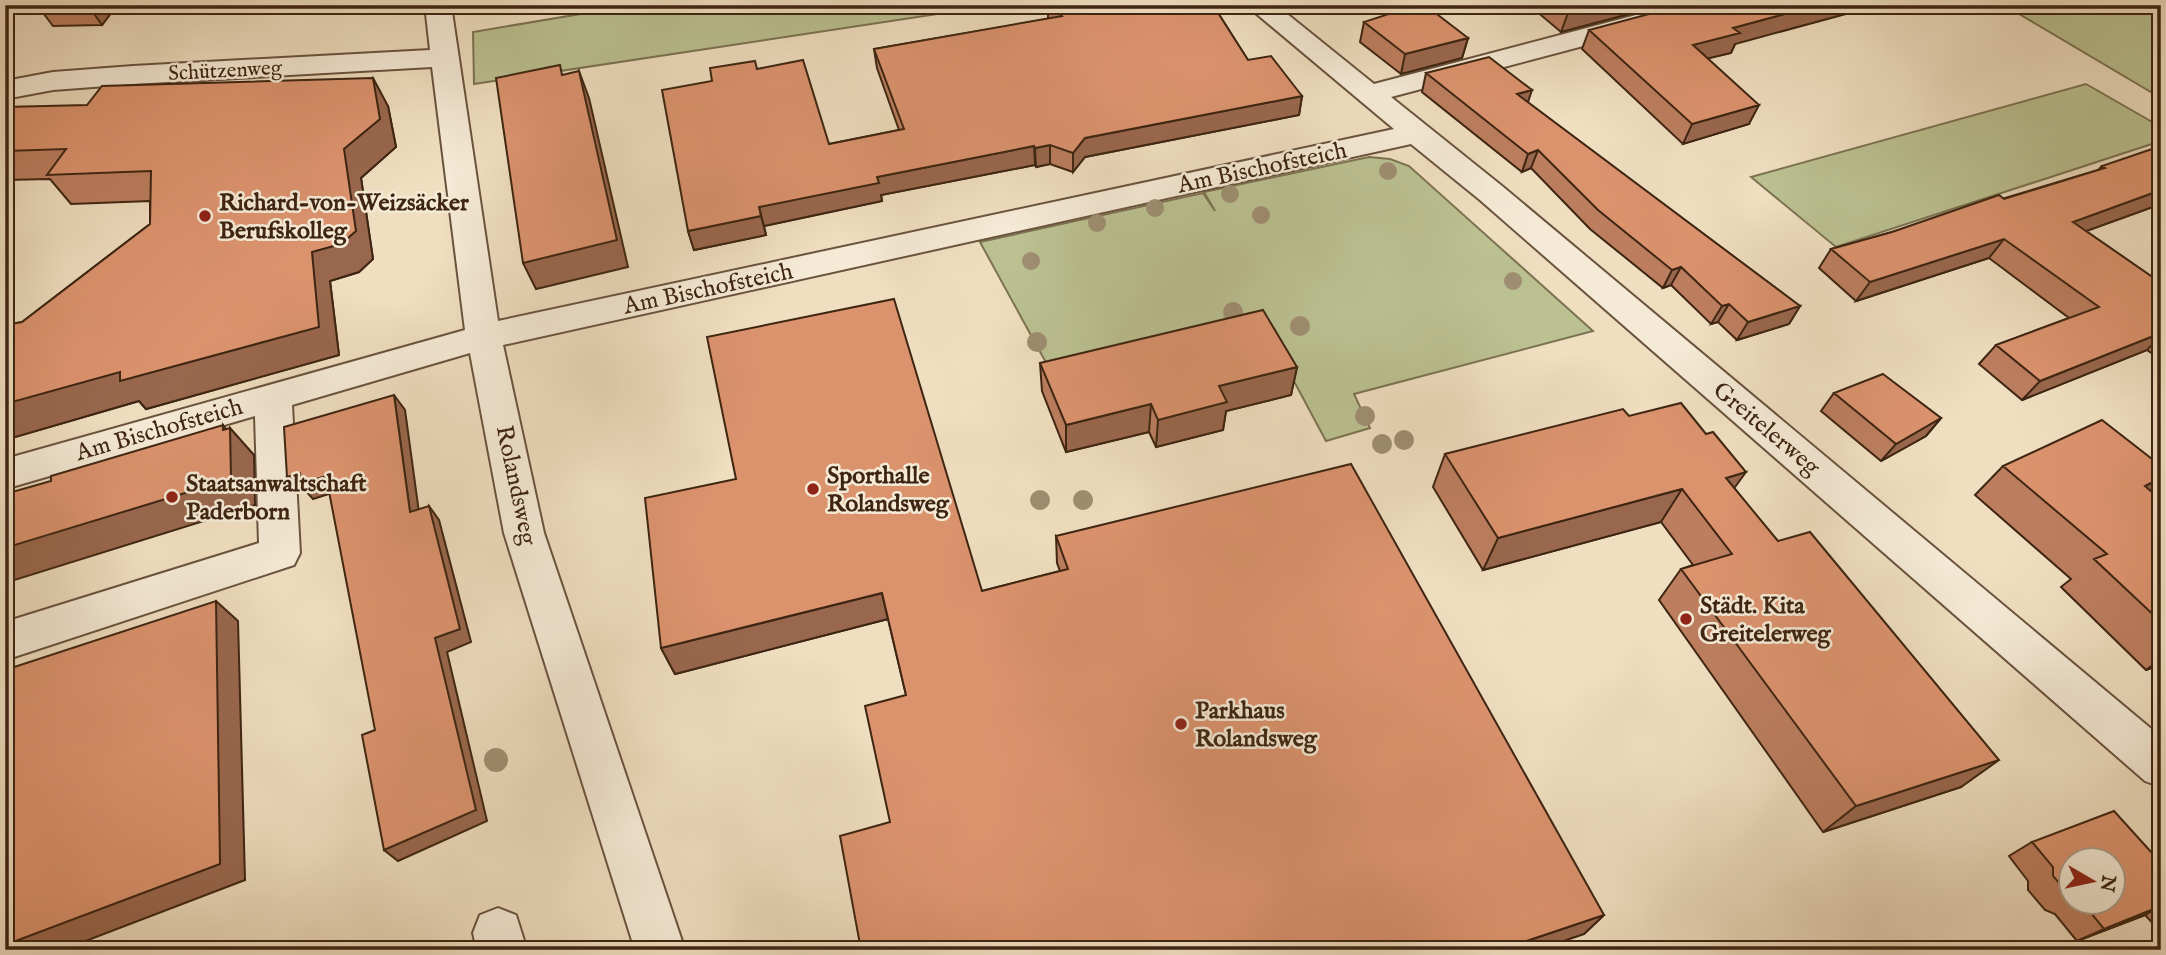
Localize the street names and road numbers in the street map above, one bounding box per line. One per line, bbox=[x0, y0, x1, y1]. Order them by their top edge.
street label: Schützenweg bbox=[167, 55, 283, 88]
street label: Am Bischofsteich bbox=[1174, 135, 1350, 202]
street label: Am Bischofsteich bbox=[620, 256, 796, 323]
street label: Greitelerweg bbox=[1706, 375, 1827, 484]
street label: Am Bischofsteich bbox=[71, 392, 247, 469]
street label: Rolandsweg bbox=[488, 423, 544, 549]

